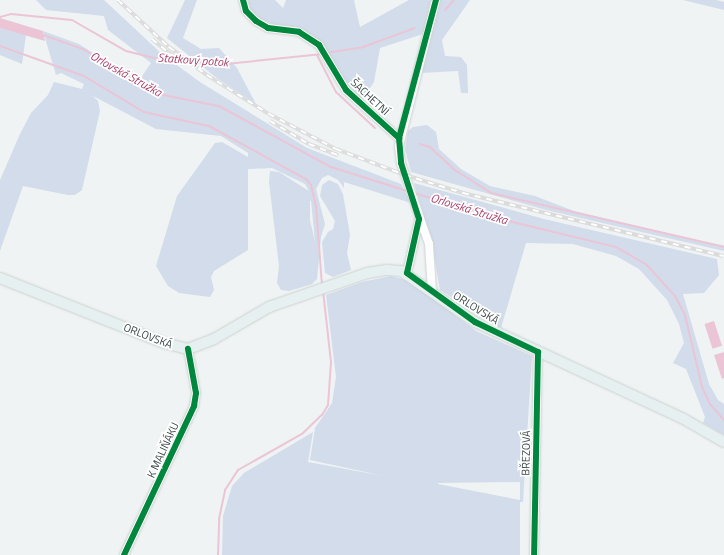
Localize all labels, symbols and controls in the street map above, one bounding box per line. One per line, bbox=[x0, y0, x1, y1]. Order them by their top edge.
water label: Orlovská Stružka bbox=[88, 48, 164, 100]
water label: Statkový potok bbox=[157, 50, 229, 70]
street label: ŠACHETNÍ bbox=[348, 76, 392, 118]
water label: Orlovská Stružka bbox=[429, 190, 509, 228]
street label: ORLOVSKÁ bbox=[451, 289, 501, 327]
street label: ORLOVSKÁ bbox=[122, 321, 174, 351]
street label: K MALIŇÁKU bbox=[144, 420, 182, 480]
street label: BŘEZOVÁ bbox=[519, 430, 533, 476]

